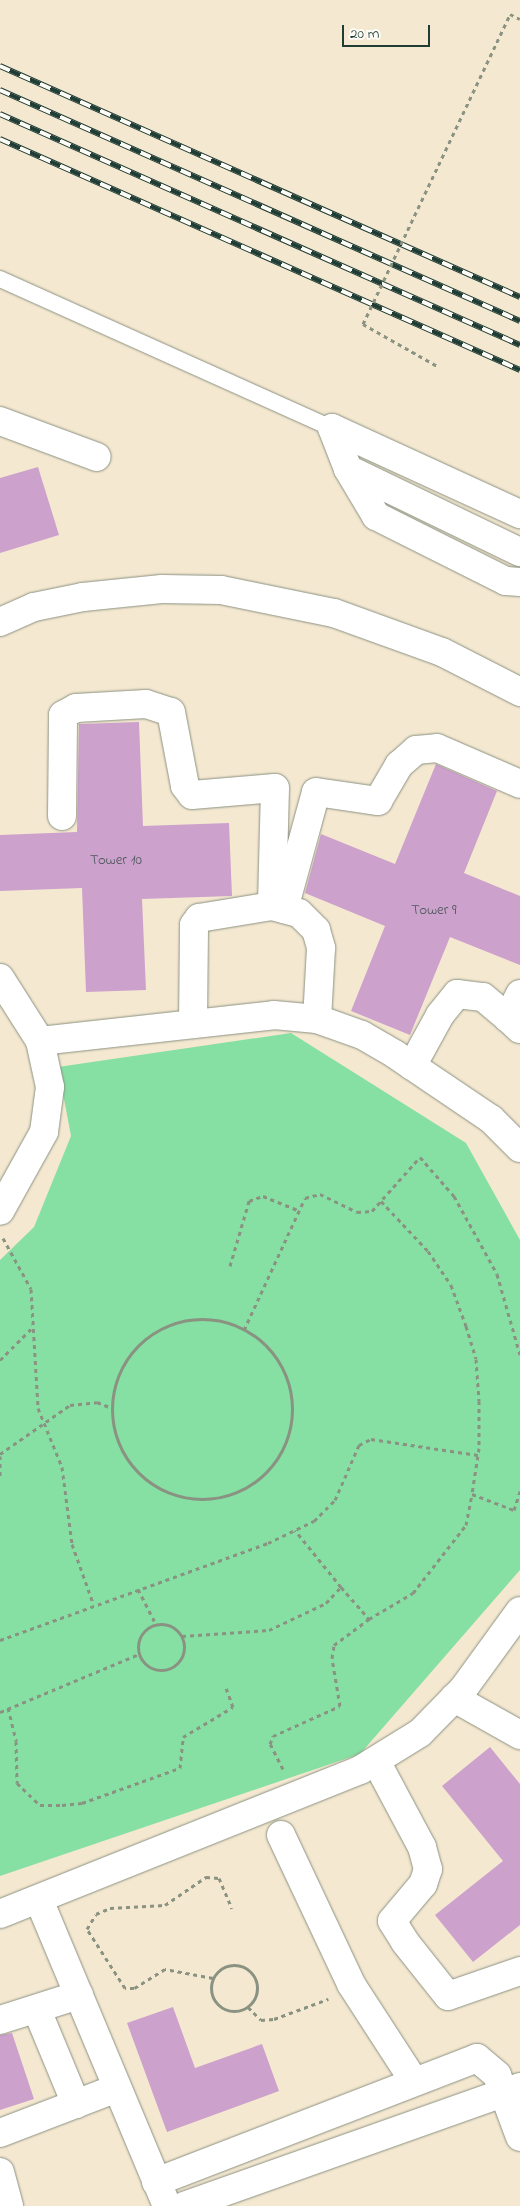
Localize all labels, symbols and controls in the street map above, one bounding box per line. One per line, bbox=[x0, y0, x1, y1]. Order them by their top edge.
scale bar bbox=[345, 15, 432, 47]
text: 20 m bbox=[350, 23, 379, 45]
house number: Tower 10 bbox=[90, 852, 142, 870]
house number: Tower 9 bbox=[411, 902, 457, 920]

